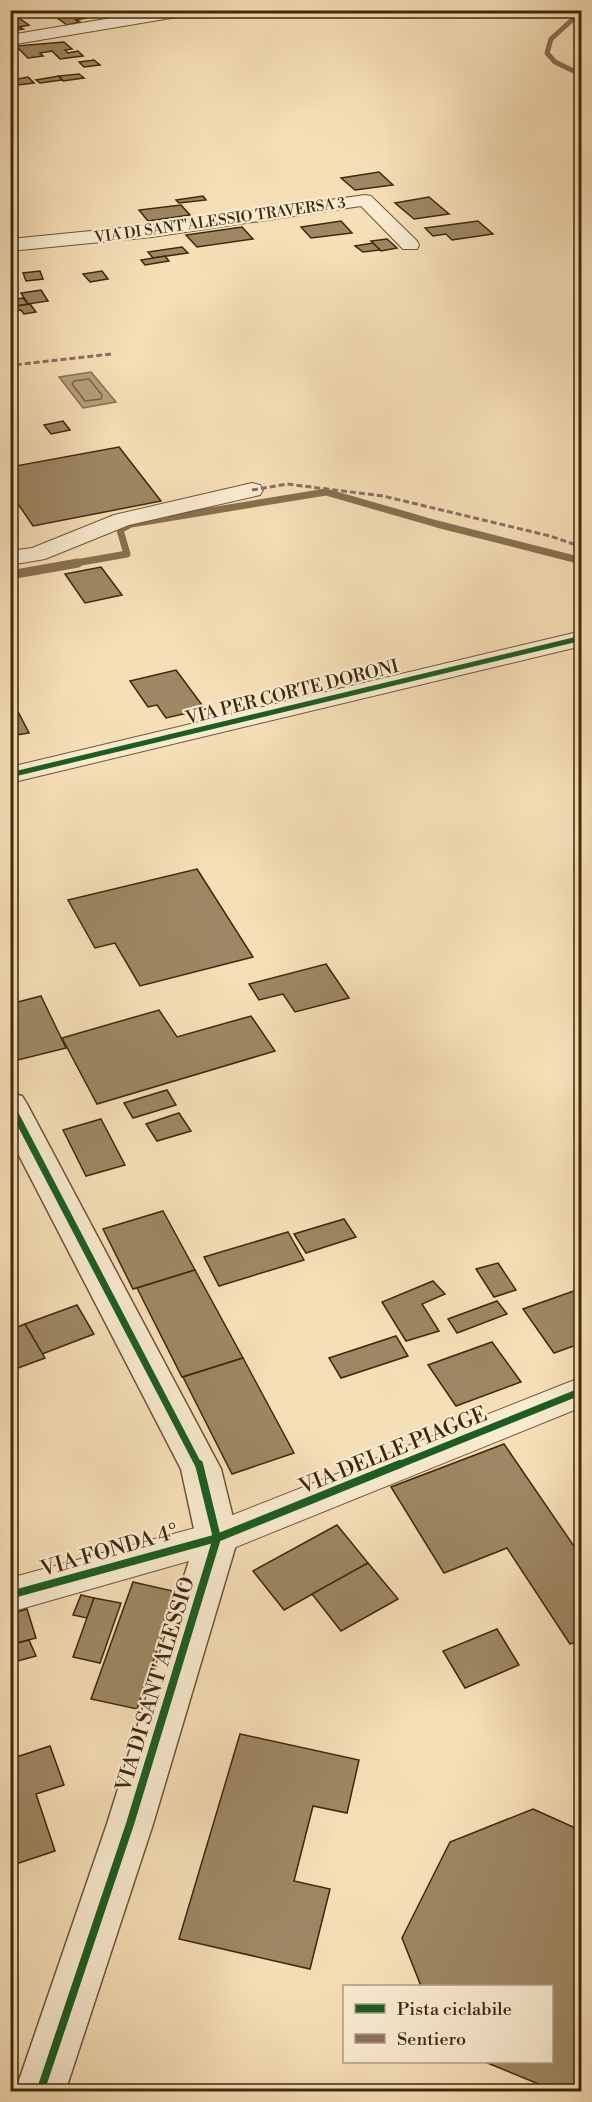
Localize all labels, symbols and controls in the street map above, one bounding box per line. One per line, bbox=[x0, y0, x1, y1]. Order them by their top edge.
street label: VIA DI SANT'ALESSIO TRAVERSA 3 bbox=[92, 193, 347, 248]
street label: VIA PER CORTE DORONI bbox=[182, 655, 401, 730]
street label: VIA DELLE PIAGGE bbox=[295, 1401, 491, 1501]
street label: VIA FONDA 4° bbox=[37, 1519, 181, 1583]
street label: VIA DI SANT'ALESSIO bbox=[111, 1574, 201, 1796]
legend bbox=[343, 1985, 553, 2063]
text: Pista ciclabile bbox=[397, 1998, 512, 2021]
text: Sentiero bbox=[397, 2028, 466, 2051]

